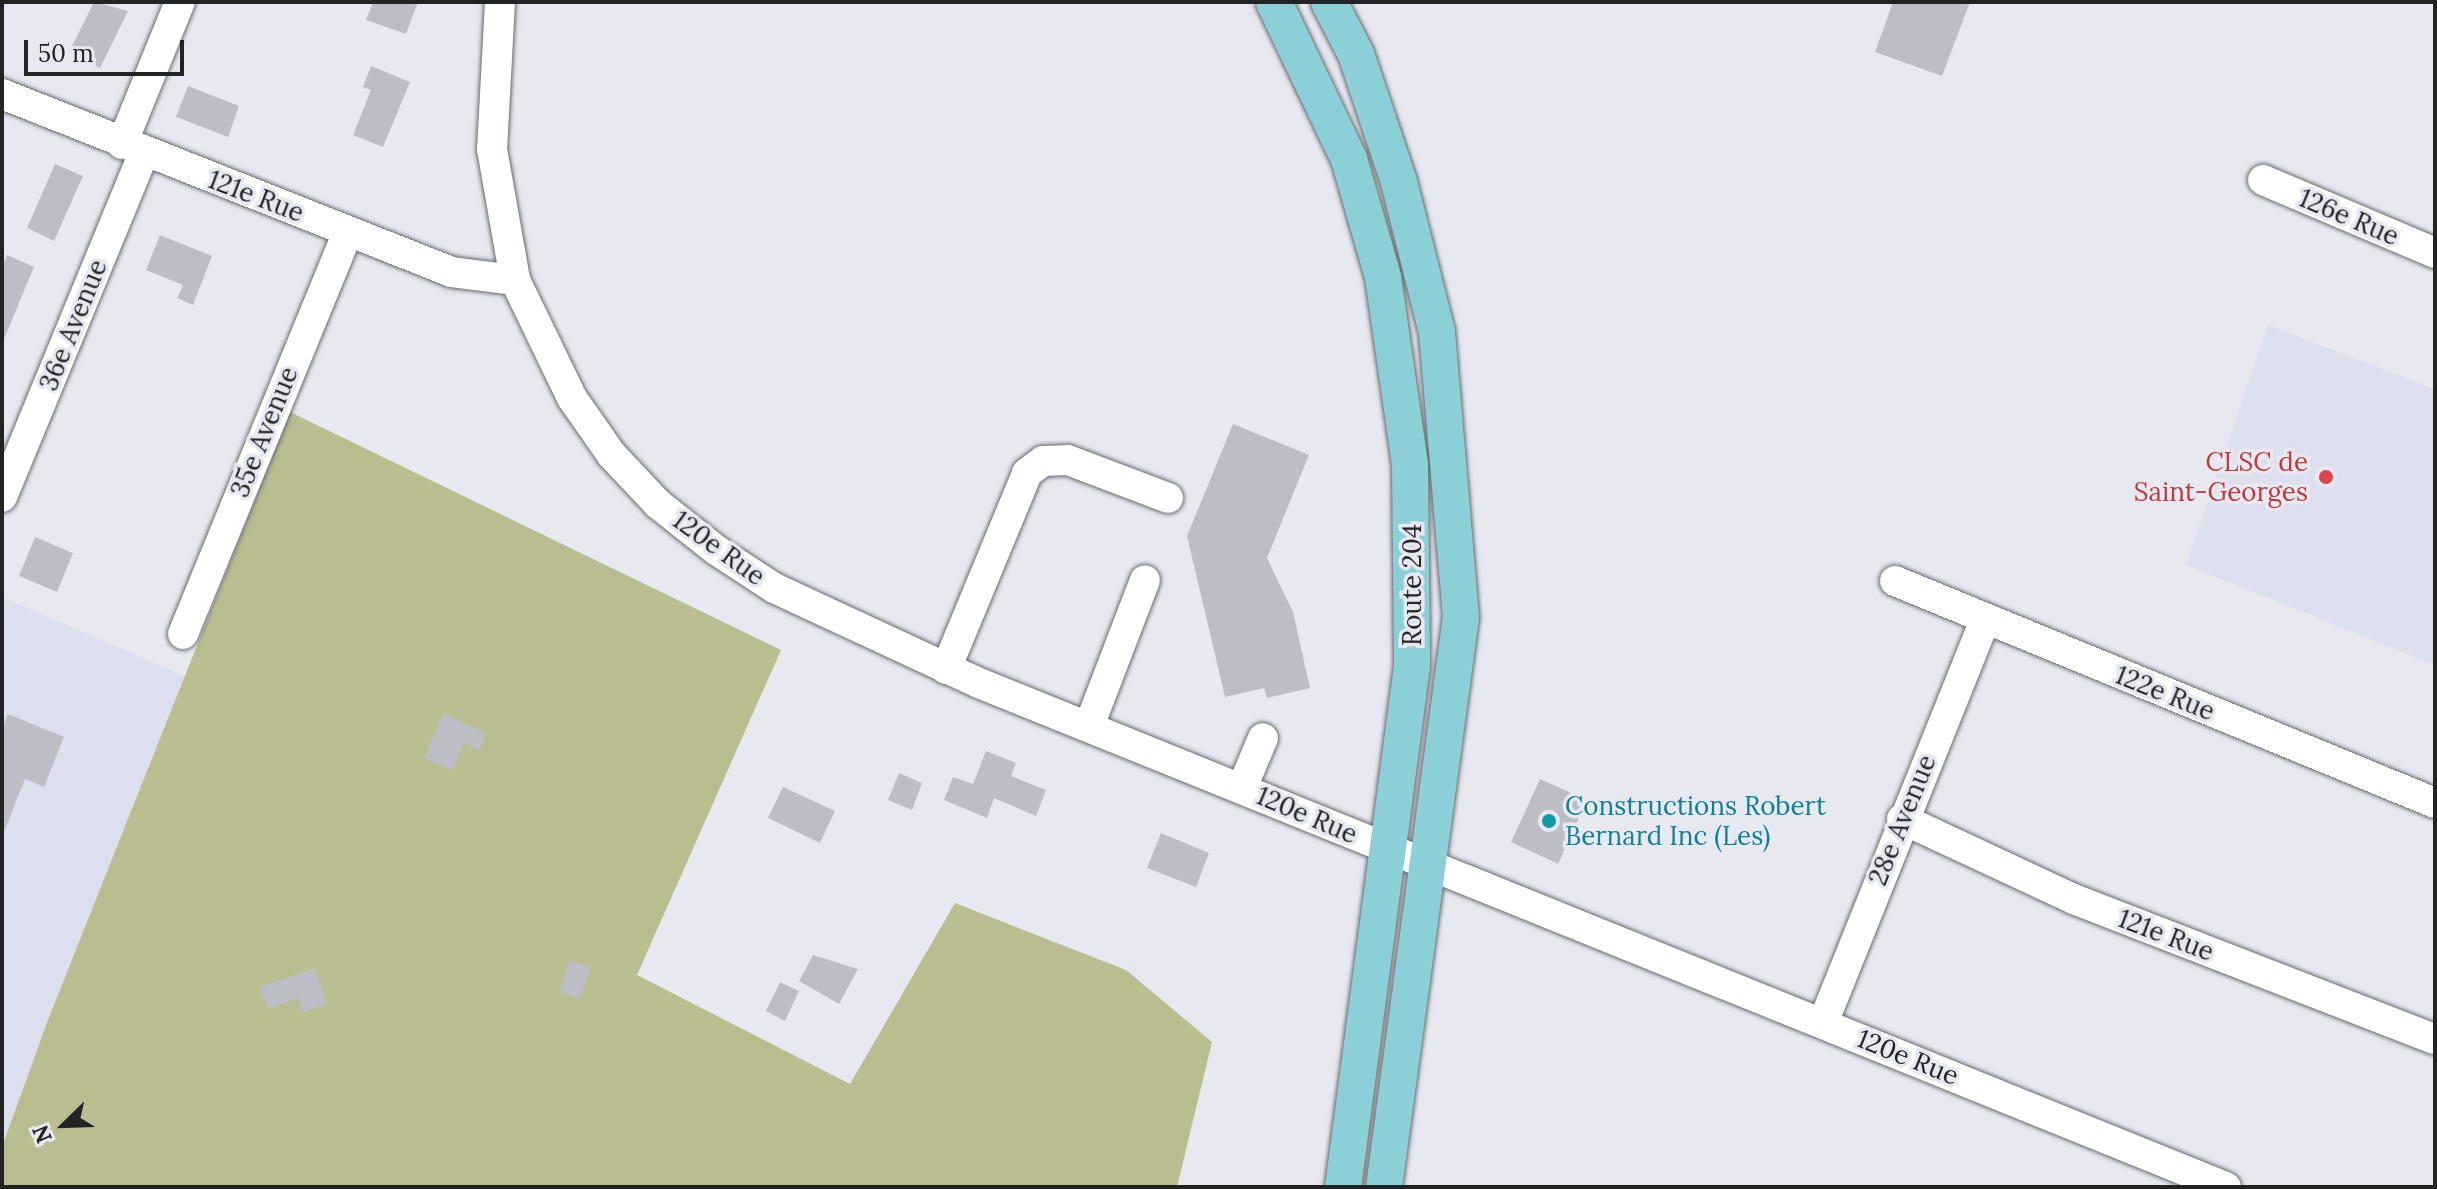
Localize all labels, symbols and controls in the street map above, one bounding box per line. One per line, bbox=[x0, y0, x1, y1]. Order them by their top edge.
scale bar bbox=[28, 24, 188, 74]
text: 50 m bbox=[38, 38, 94, 69]
street label: 121e Rue bbox=[204, 164, 308, 228]
street label: 126e Rue bbox=[2294, 182, 2404, 252]
street label: 36e Avenue bbox=[33, 255, 113, 395]
street label: 35e Avenue bbox=[224, 362, 304, 502]
place label: CLSC de Saint-Georges bbox=[2134, 446, 2308, 508]
marker: CLSC de Saint-Georges bbox=[2315, 466, 2337, 488]
street label: 120e Rue bbox=[667, 504, 771, 592]
street label: Route 204 bbox=[1396, 524, 1428, 646]
street label: 122e Rue bbox=[2111, 659, 2219, 727]
street label: 28e Avenue bbox=[1862, 750, 1942, 890]
street label: 120e Rue bbox=[1252, 780, 1362, 850]
place label: Constructions Robert Bernard Inc (Les) bbox=[1565, 790, 1826, 852]
marker: Constructions Robert Bernard Inc (Les) bbox=[1540, 812, 1558, 830]
street label: 121e Rue bbox=[2114, 903, 2218, 967]
street label: 120e Rue bbox=[1853, 1023, 1963, 1091]
north arrow bbox=[24, 1085, 104, 1165]
text: N bbox=[26, 1121, 58, 1148]

